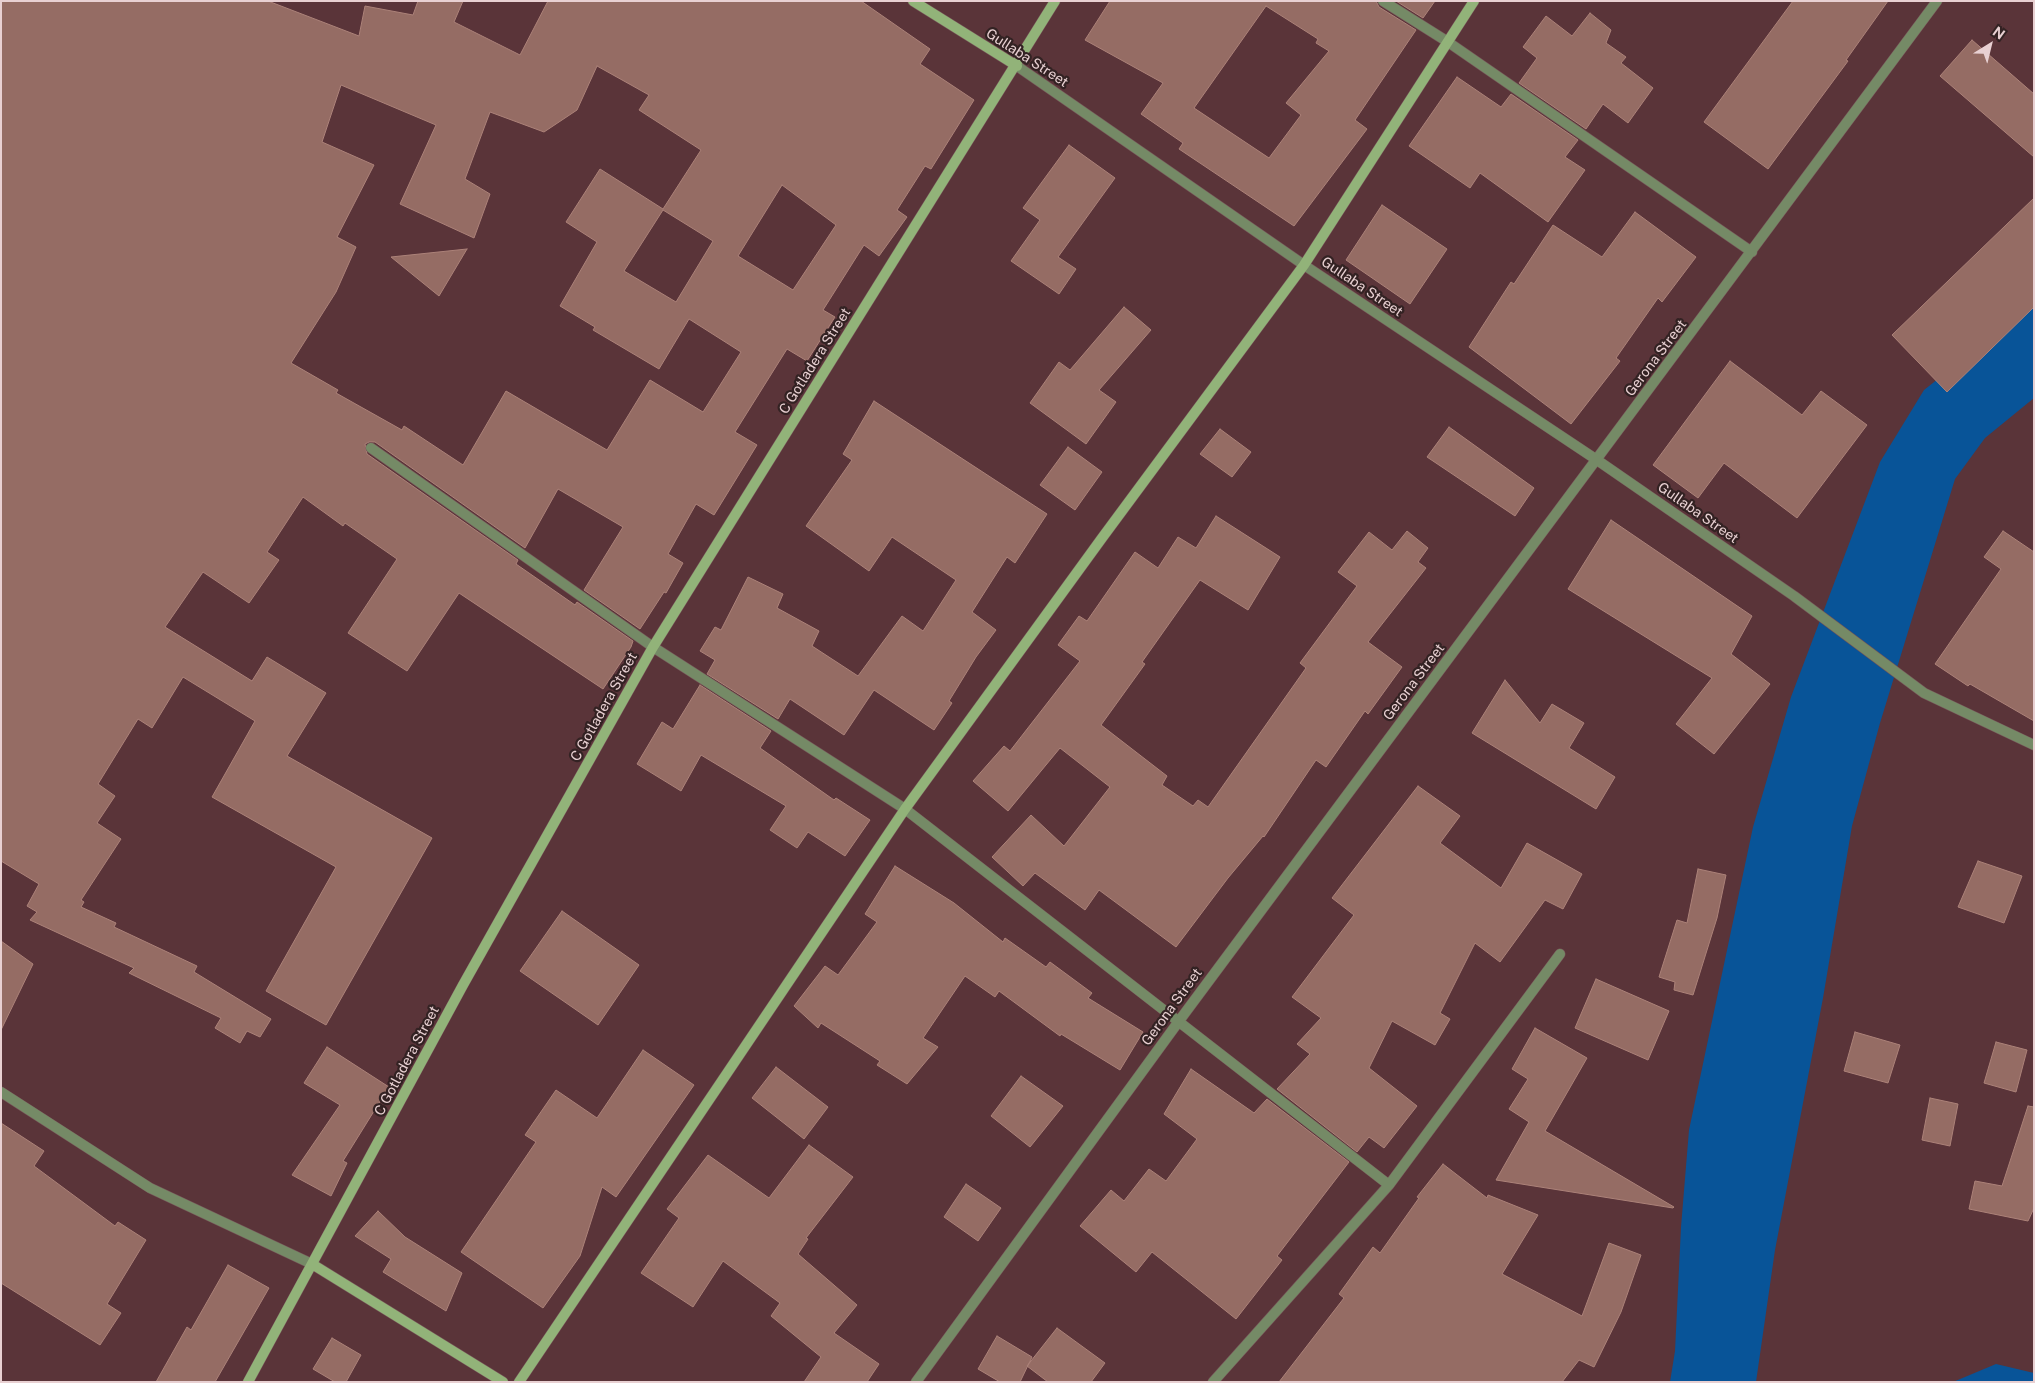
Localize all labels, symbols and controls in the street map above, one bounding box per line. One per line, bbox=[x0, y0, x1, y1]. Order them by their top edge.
north arrow bbox=[1965, 20, 2015, 70]
text: N bbox=[1990, 23, 2008, 43]
street label: Gullaba Street bbox=[983, 25, 1071, 91]
street label: Gullaba Street bbox=[1318, 254, 1406, 320]
street label: C Gotladera Street bbox=[776, 305, 854, 417]
street label: Gerona Street bbox=[1622, 316, 1690, 400]
street label: Gullaba Street bbox=[1654, 479, 1742, 547]
street label: Gerona Street bbox=[1380, 640, 1448, 724]
street label: C Gotladera Street bbox=[567, 650, 641, 764]
street label: Gerona Street bbox=[1138, 965, 1206, 1049]
street label: C Gotladera Street bbox=[371, 1003, 443, 1119]

